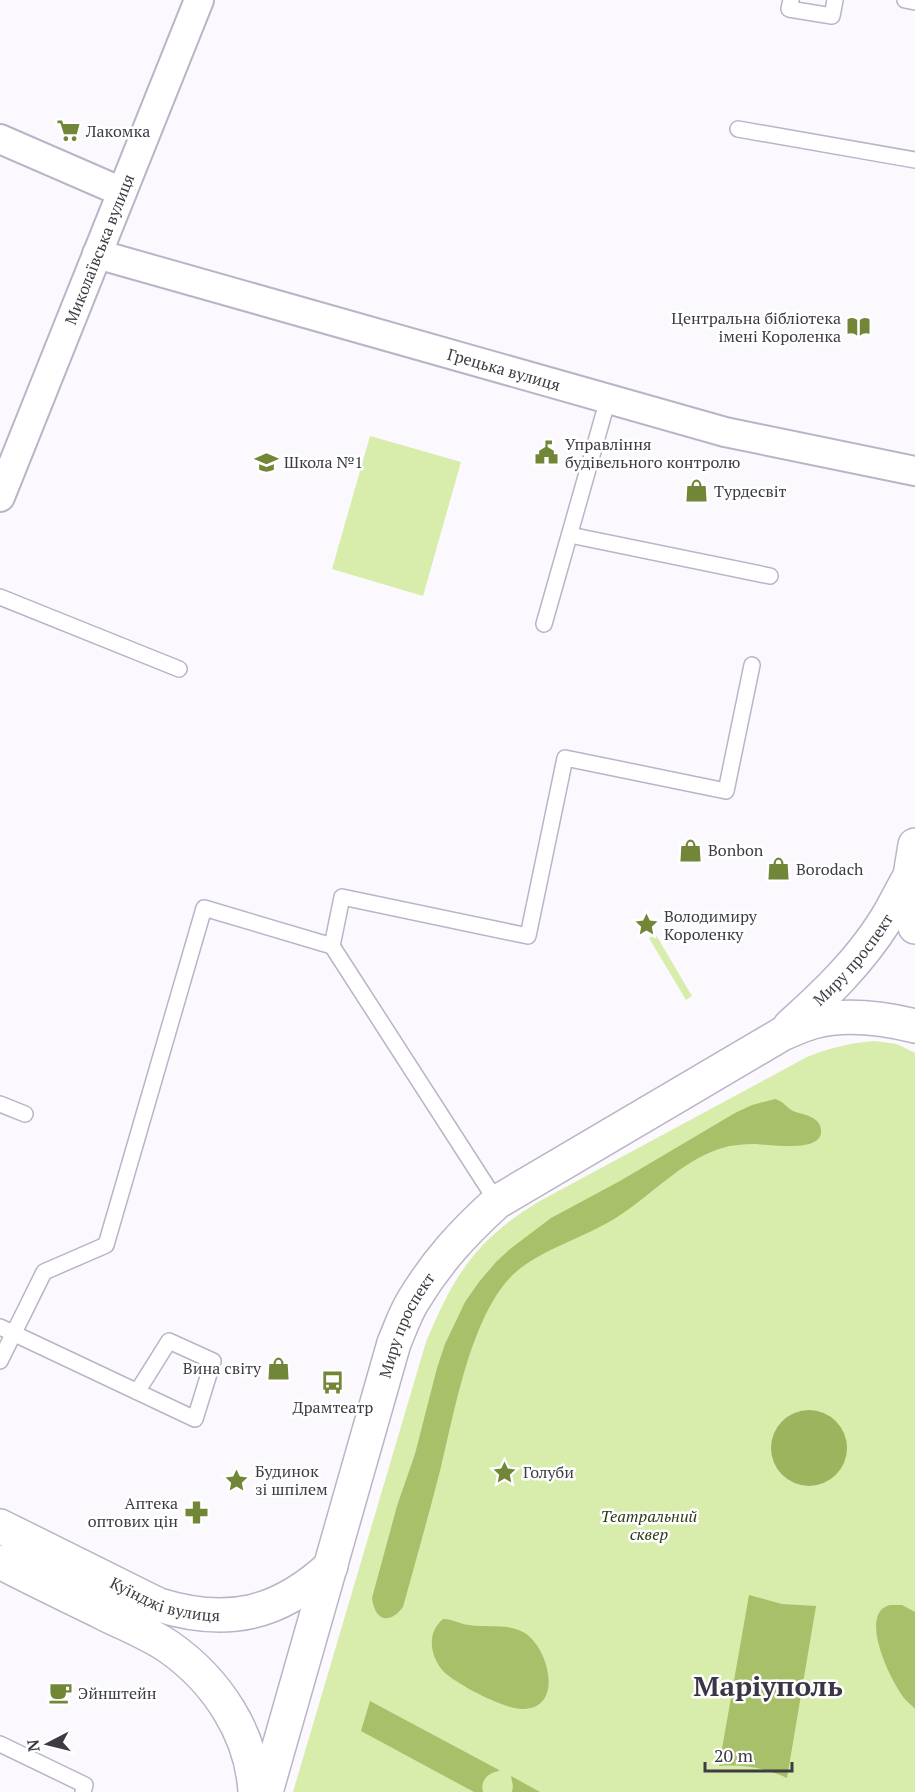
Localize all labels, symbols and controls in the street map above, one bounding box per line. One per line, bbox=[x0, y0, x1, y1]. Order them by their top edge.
supermarket icon: Лакомка bbox=[55, 118, 81, 144]
place label: Лакомка bbox=[85, 120, 150, 142]
street label: Миколаївська вулиця bbox=[59, 170, 139, 328]
place label: Центральна бібліотека імені Короленка bbox=[671, 307, 841, 347]
library icon: Центральна бібліотека імені Короленка bbox=[846, 314, 872, 340]
street label: Грецька вулиця bbox=[445, 343, 563, 396]
place label: Управління будівельного контролю bbox=[565, 433, 740, 473]
public building icon: Управління будівельного контролю bbox=[534, 440, 560, 466]
school or university icon: Школа №1 bbox=[253, 449, 279, 475]
place label: Школа №1 bbox=[284, 451, 363, 473]
shop icon: Турдесвіт bbox=[683, 478, 709, 504]
place label: Турдесвіт bbox=[714, 480, 787, 502]
shop icon: Bonbon bbox=[677, 837, 703, 863]
place label: Bonbon bbox=[708, 839, 764, 861]
shop icon: Borodach bbox=[765, 856, 791, 882]
place label: Borodach bbox=[796, 858, 864, 880]
place label: Володимиру Короленку bbox=[664, 905, 758, 945]
street label: Миру проспект bbox=[808, 909, 898, 1010]
place icon: Володимиру Короленку bbox=[633, 912, 659, 938]
street label: Миру проспект bbox=[374, 1268, 440, 1381]
shop icon: Вина світу bbox=[266, 1355, 292, 1381]
place label: Вина світу bbox=[183, 1357, 262, 1379]
bus stop icon: Драмтеатр bbox=[320, 1369, 346, 1395]
place label: Драмтеатр bbox=[293, 1396, 373, 1418]
place icon: Голуби bbox=[492, 1459, 518, 1485]
place label: Будинок зі шпілем bbox=[255, 1460, 328, 1500]
place label: Голуби bbox=[523, 1461, 574, 1483]
place icon: Будинок зі шпілем bbox=[224, 1467, 250, 1493]
place label: Аптека оптових цін bbox=[88, 1492, 178, 1532]
pharmacy icon: Аптека оптових цін bbox=[183, 1499, 209, 1525]
park label: Театральний сквер bbox=[601, 1505, 698, 1545]
street label: Куїнджі вулиця bbox=[106, 1571, 220, 1626]
district label: Маріуполь bbox=[693, 1667, 843, 1704]
cafe icon: Эйнштейн bbox=[47, 1680, 73, 1706]
place label: Эйнштейн bbox=[78, 1682, 157, 1704]
north arrow bbox=[18, 1714, 78, 1774]
scale bar bbox=[705, 1735, 792, 1773]
text: N bbox=[21, 1738, 45, 1753]
text: 20 m bbox=[714, 1743, 754, 1767]

